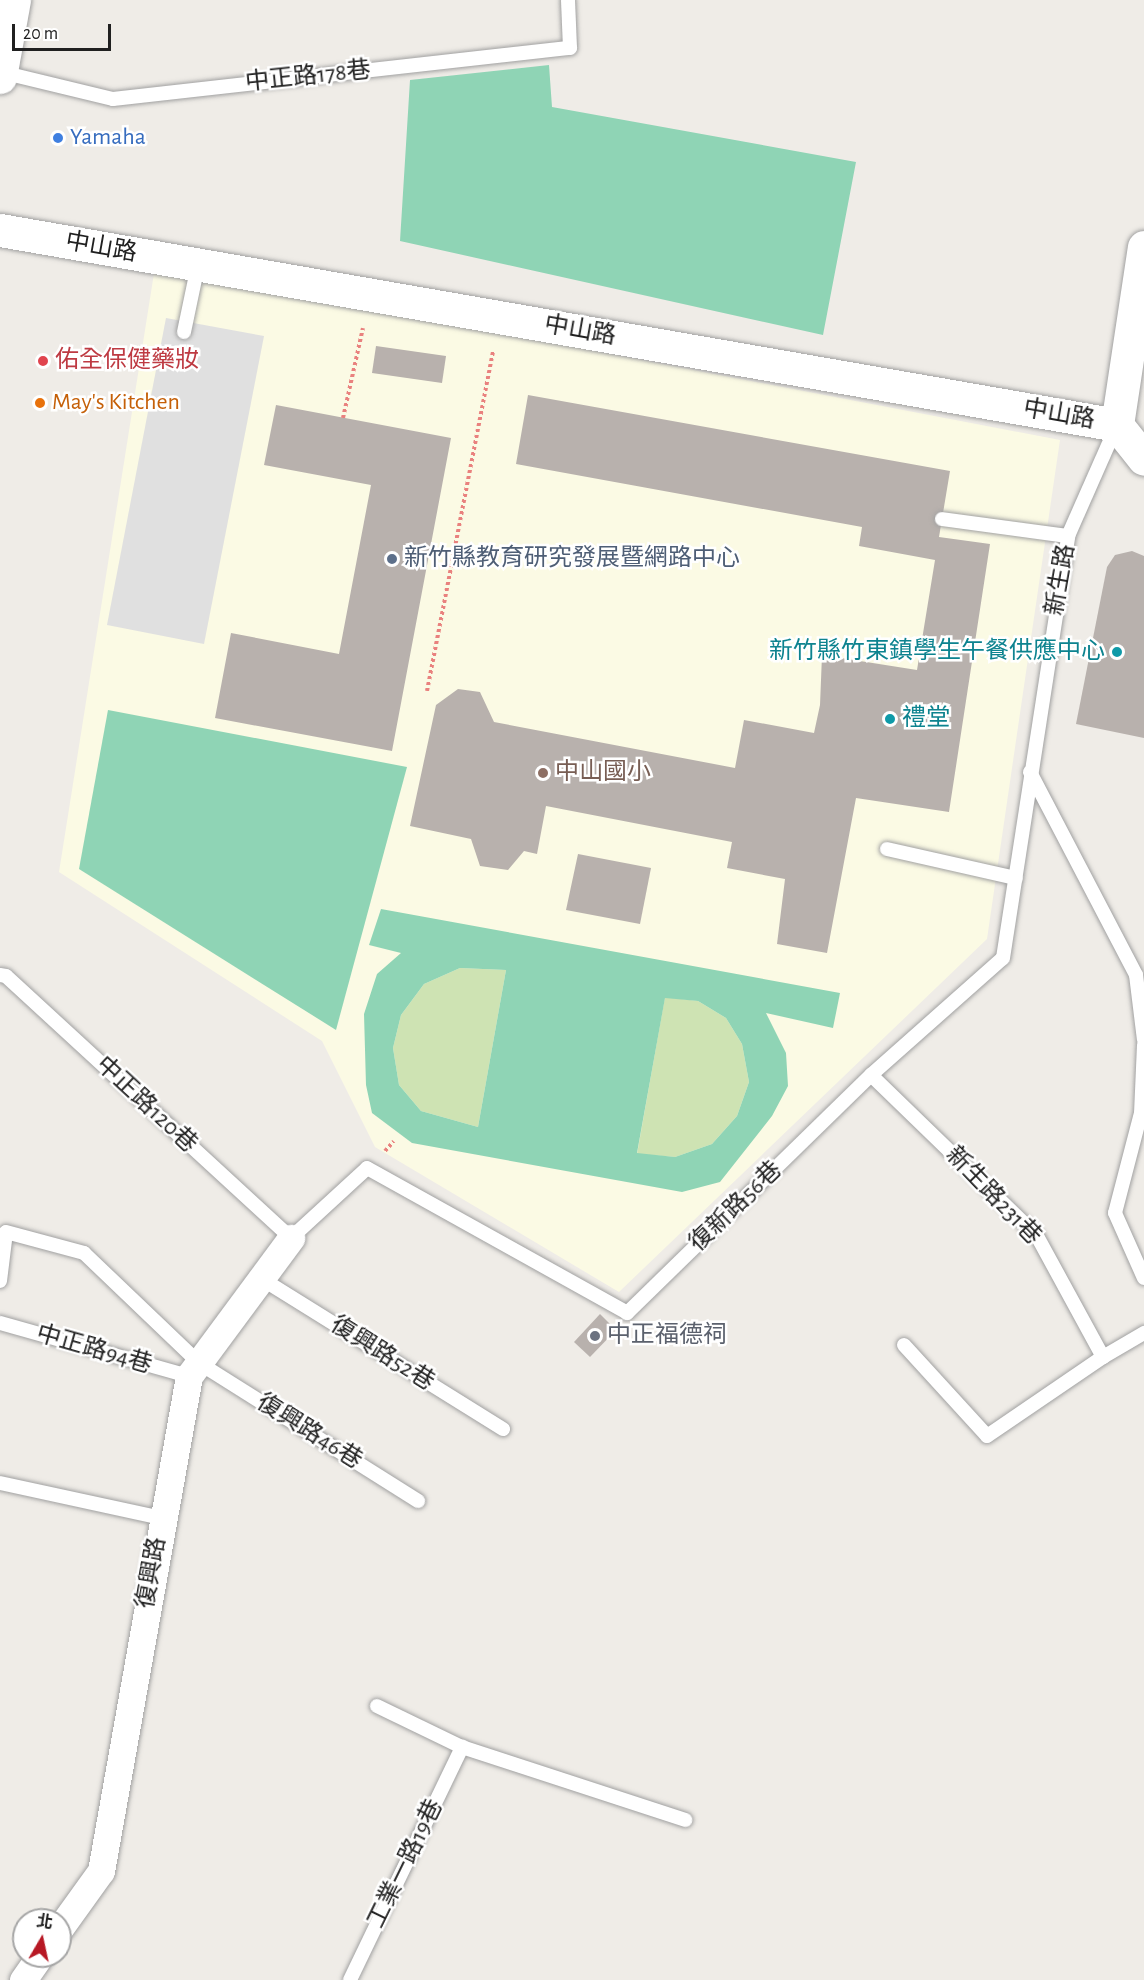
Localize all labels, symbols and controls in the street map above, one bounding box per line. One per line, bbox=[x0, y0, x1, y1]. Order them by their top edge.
scale bar bbox=[15, 12, 114, 50]
text: 20 m bbox=[23, 25, 58, 43]
street label: 中正路178巷 bbox=[244, 56, 372, 98]
place label: Yamaha bbox=[70, 124, 146, 152]
marker: Yamaha bbox=[51, 131, 65, 145]
street label: 中山路 bbox=[63, 228, 139, 268]
street label: 中山路 bbox=[542, 311, 618, 351]
place label: 佑全保健藥妝 bbox=[55, 347, 199, 375]
marker: 佑全保健藥妝 bbox=[36, 354, 50, 368]
place label: May's Kitchen bbox=[52, 389, 180, 417]
street label: 中山路 bbox=[1021, 395, 1097, 435]
marker: May's Kitchen bbox=[33, 396, 47, 410]
street label: 新生路 bbox=[1041, 542, 1081, 618]
place label: 新竹縣教育研究發展暨網路中心 bbox=[404, 545, 740, 573]
marker: 新竹縣教育研究發展暨網路中心 bbox=[385, 552, 399, 566]
place label: 新竹縣竹東鎮學生午餐供應中心 bbox=[769, 638, 1105, 666]
marker: 新竹縣竹東鎮學生午餐供應中心 bbox=[1110, 645, 1124, 659]
place label: 禮堂 bbox=[902, 705, 950, 733]
marker: 禮堂 bbox=[883, 712, 897, 726]
place label: 中山國小 bbox=[555, 759, 651, 787]
marker: 中山國小 bbox=[536, 766, 550, 780]
street label: 中正路120巷 bbox=[89, 1051, 203, 1159]
street label: 新生路231巷 bbox=[939, 1141, 1047, 1251]
street label: 復新路56巷 bbox=[684, 1156, 788, 1258]
street label: 復興路52巷 bbox=[325, 1311, 439, 1397]
street label: 中正路94巷 bbox=[33, 1320, 155, 1380]
place label: 中正福德祠 bbox=[607, 1322, 727, 1350]
marker: 中正福德祠 bbox=[588, 1329, 602, 1343]
street label: 復興路46巷 bbox=[251, 1388, 367, 1476]
street label: 復興路 bbox=[132, 1535, 172, 1611]
street label: 工業一路19巷 bbox=[362, 1795, 450, 1933]
north arrow bbox=[12, 1908, 72, 1968]
text: 北 bbox=[35, 1913, 54, 1931]

